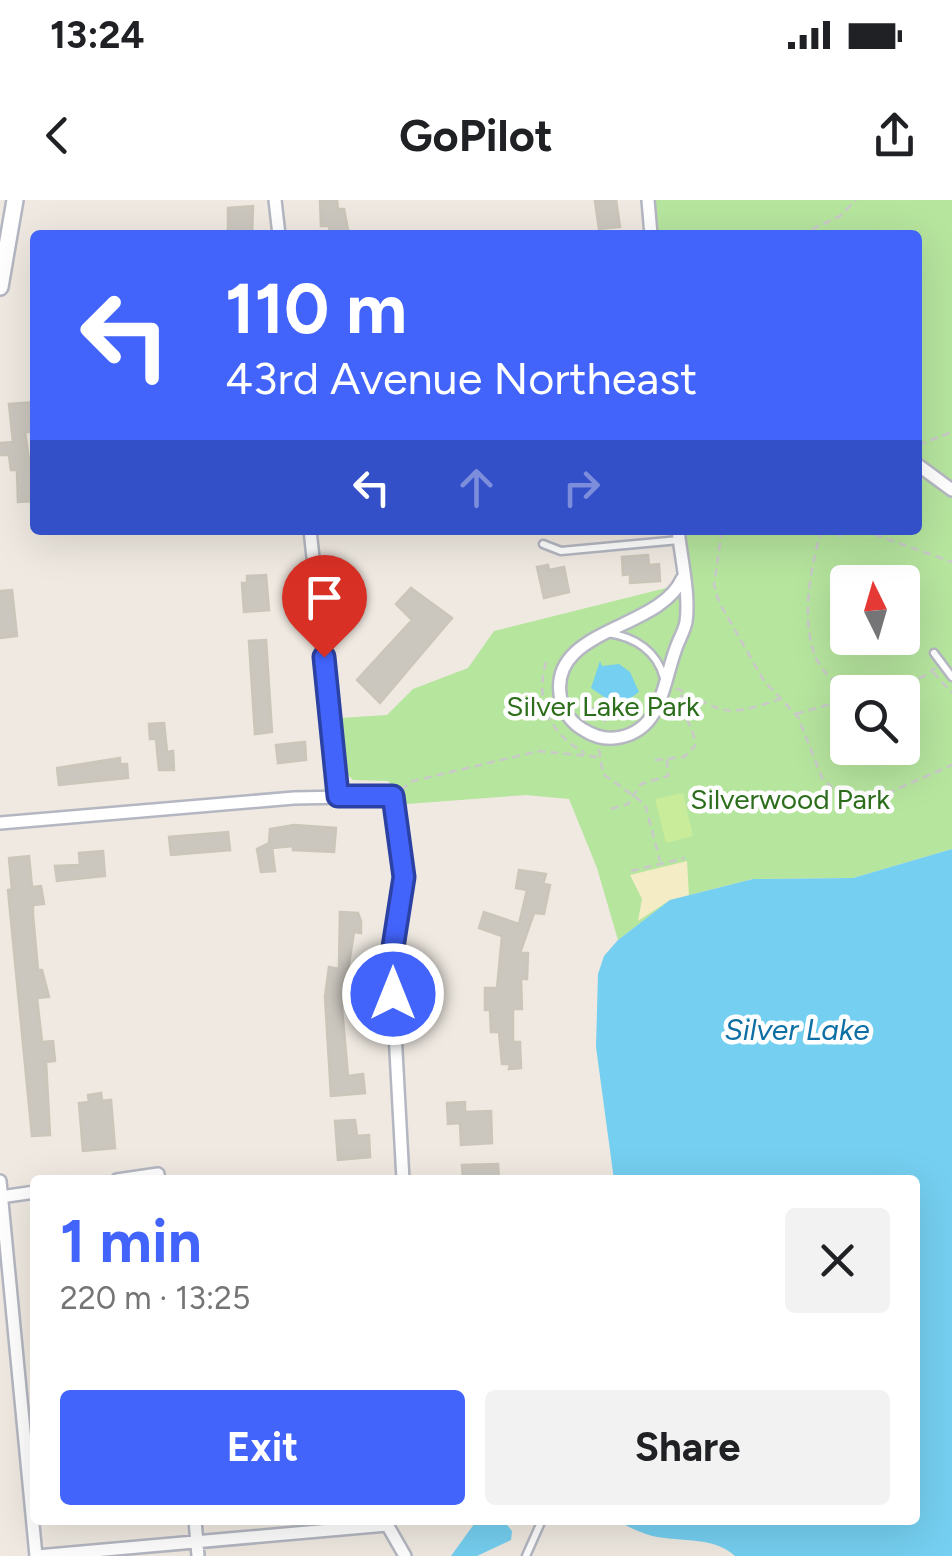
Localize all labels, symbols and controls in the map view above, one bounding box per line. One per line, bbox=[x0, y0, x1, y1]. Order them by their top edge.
text: 13:24 bbox=[50, 12, 145, 58]
icon: back bbox=[30, 108, 85, 163]
text: GoPilot bbox=[399, 108, 553, 162]
icon: share bbox=[867, 108, 922, 163]
text: 110 m bbox=[225, 266, 407, 351]
icon: left bbox=[60, 270, 190, 400]
text: 43rd Avenue Northeast bbox=[225, 351, 697, 405]
icon: left bbox=[344, 460, 399, 515]
icon: ahead bbox=[449, 460, 504, 515]
icon: right bbox=[554, 460, 609, 515]
pin bbox=[282, 555, 367, 658]
north arrow bbox=[830, 565, 920, 655]
map controls bbox=[830, 565, 920, 765]
icon: arrive bbox=[297, 570, 352, 625]
button: search bbox=[830, 675, 920, 765]
park label: Silver Lake Park bbox=[506, 689, 700, 723]
park label: Silverwood Park bbox=[690, 782, 890, 816]
position arrow bbox=[341, 942, 445, 1046]
water label: Silver Lake bbox=[724, 1011, 870, 1048]
text: 1 min bbox=[60, 1205, 202, 1277]
button: close bbox=[785, 1208, 890, 1313]
text: 220 m · 13:25 bbox=[60, 1279, 250, 1317]
button: Exit bbox=[60, 1390, 465, 1505]
button: Share bbox=[485, 1390, 890, 1505]

